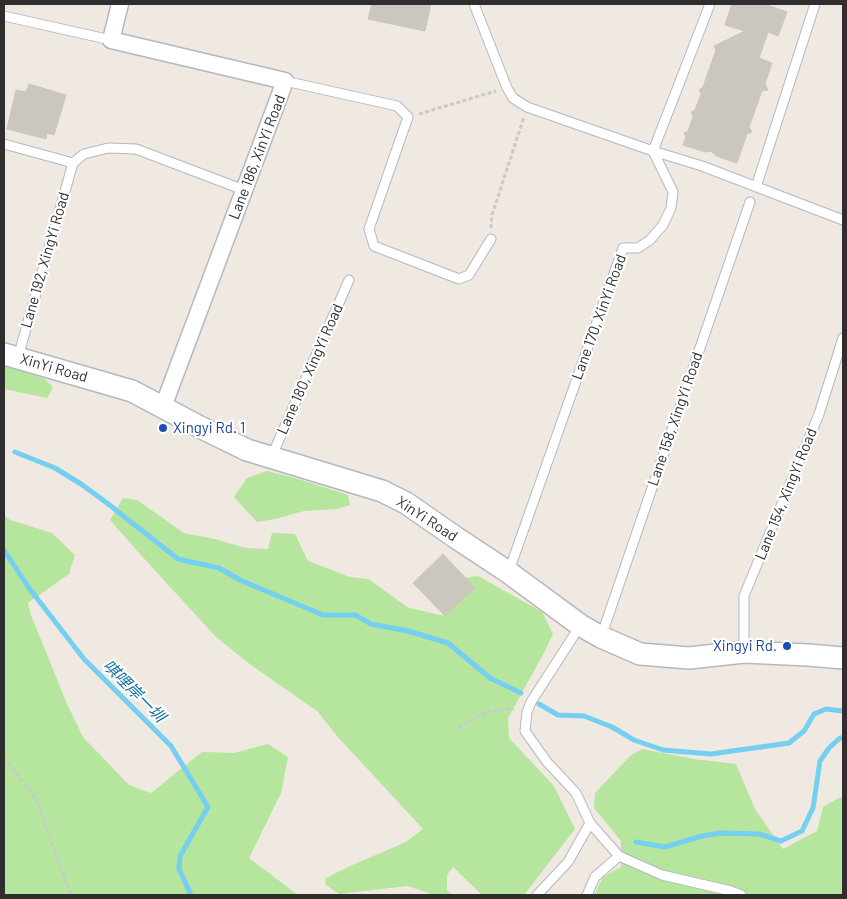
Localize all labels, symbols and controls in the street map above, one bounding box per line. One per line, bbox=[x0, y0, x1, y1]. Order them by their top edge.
street label: Lane 186, XinYi Road bbox=[225, 92, 289, 222]
street label: Lane 192, XingYi Road bbox=[17, 190, 73, 330]
street label: Lane 170, XinYi Road bbox=[568, 252, 630, 382]
street label: Lane 180, XingYi Road bbox=[273, 301, 347, 437]
street label: XinYi Road bbox=[18, 350, 90, 386]
street label: Lane 158, XingYi Road bbox=[644, 350, 706, 488]
place label: Xingyi Rd. 1 bbox=[173, 419, 245, 437]
marker: Xingyi Rd. 1 bbox=[157, 422, 169, 434]
street label: Lane 154, XingYi Road bbox=[751, 425, 821, 563]
street label: XinYi Road bbox=[393, 493, 461, 545]
place label: Xingyi Rd. bbox=[713, 637, 777, 655]
marker: Xingyi Rd. bbox=[781, 640, 793, 652]
water label: 唭哩岸一圳 bbox=[99, 656, 169, 726]

